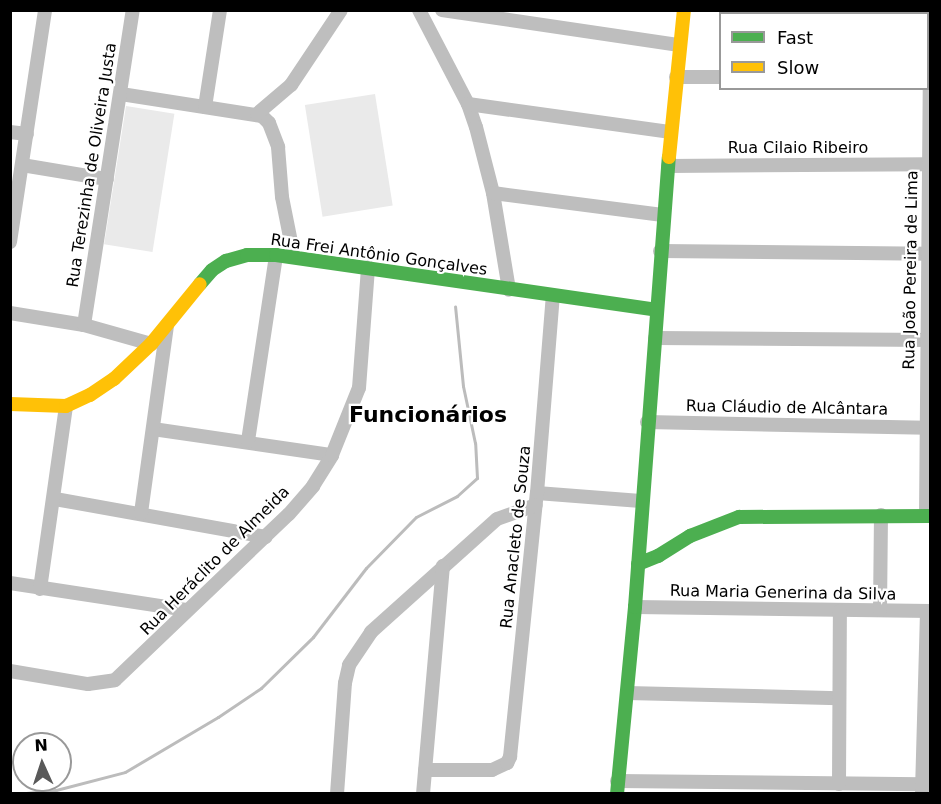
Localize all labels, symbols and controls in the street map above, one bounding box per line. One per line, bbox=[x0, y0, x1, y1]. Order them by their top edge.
legend bbox=[719, 12, 929, 90]
text: Fast bbox=[777, 27, 813, 48]
street label: Rua Terezinha de Oliveira Justa bbox=[63, 41, 121, 289]
text: Slow bbox=[777, 57, 819, 78]
street label: Rua Cilaio Ribeiro bbox=[728, 138, 868, 158]
street label: Rua João Pereira de Lima bbox=[900, 170, 922, 370]
street label: Rua Frei Antônio Gonçalves bbox=[269, 230, 489, 280]
street label: Rua Cláudio de Alcântara bbox=[686, 397, 888, 419]
district label: Funcionários bbox=[349, 402, 507, 428]
street label: Rua Anacleto de Souza bbox=[497, 445, 535, 629]
street label: Rua Heráclito de Almeida bbox=[136, 482, 294, 640]
street label: Rua Maria Generina da Silva bbox=[670, 581, 896, 605]
north arrow bbox=[12, 732, 72, 792]
text: N bbox=[34, 736, 48, 755]

